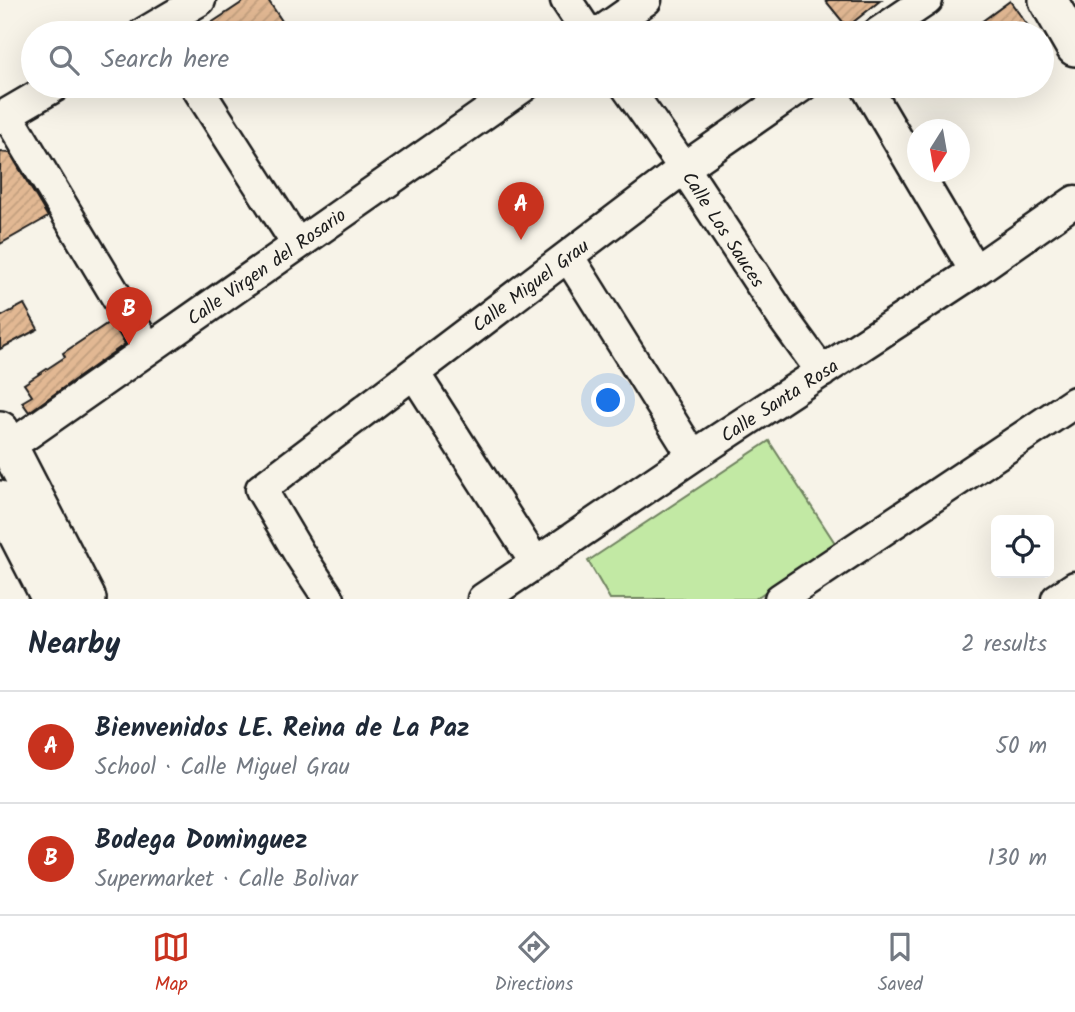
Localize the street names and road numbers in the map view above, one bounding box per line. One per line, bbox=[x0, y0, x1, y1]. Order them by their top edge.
street label: Calle Los Sauces bbox=[673, 166, 771, 294]
street label: Calle Virgen del Rosario bbox=[181, 201, 353, 334]
street label: Calle Miguel Grau bbox=[466, 232, 596, 341]
street label: Calle Santa Rosa bbox=[715, 352, 845, 451]

